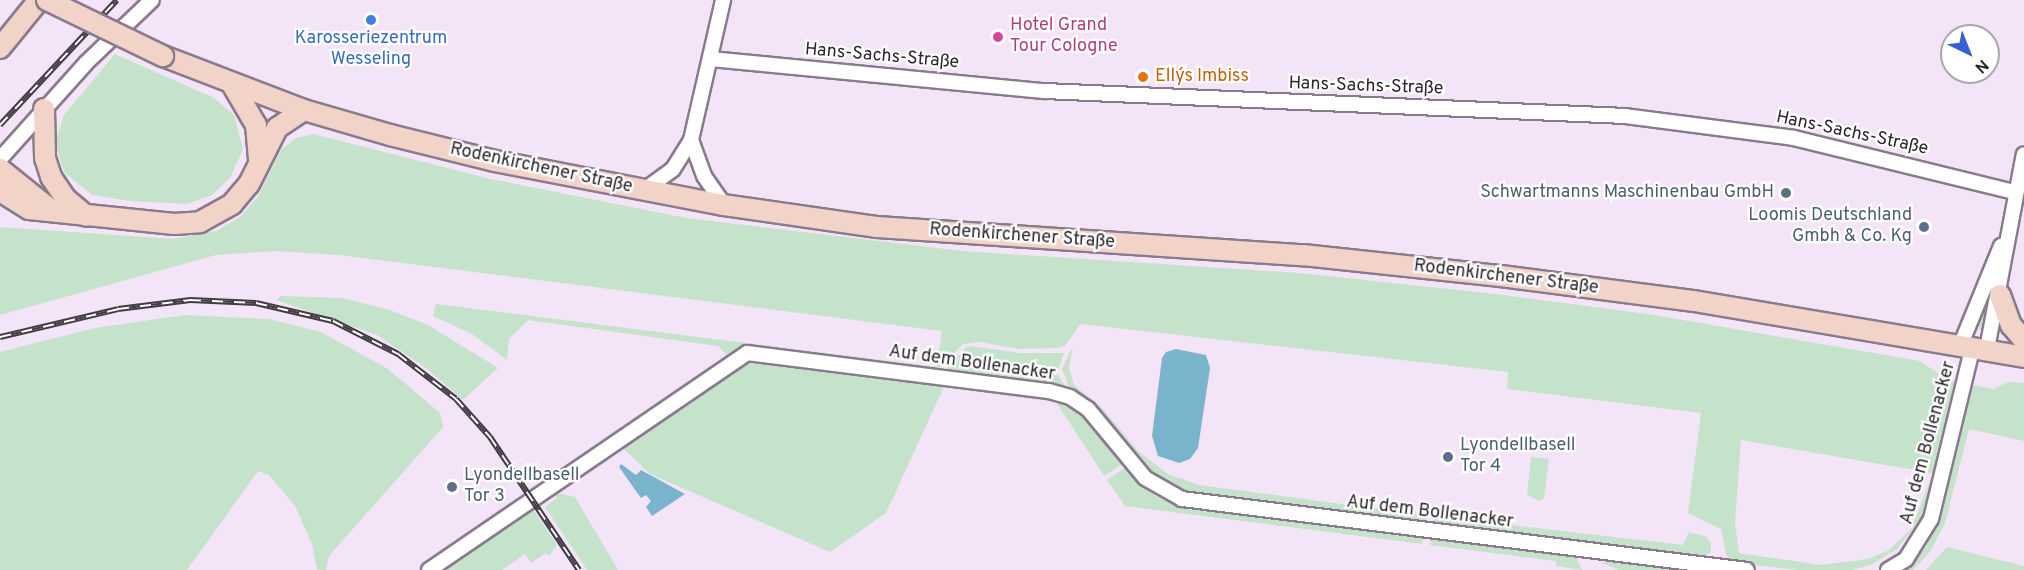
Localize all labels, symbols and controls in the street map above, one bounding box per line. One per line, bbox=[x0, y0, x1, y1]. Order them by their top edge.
marker: Karosseriezentrum Wesseling bbox=[364, 13, 378, 27]
place label: Hotel Grand Tour Cologne bbox=[1010, 16, 1118, 58]
north arrow bbox=[1940, 24, 2000, 84]
place label: Karosseriezentrum Wesseling bbox=[295, 29, 447, 72]
marker: Hotel Grand Tour Cologne bbox=[991, 30, 1005, 44]
street label: Hans-Sachs-Straße bbox=[804, 39, 960, 75]
text: N bbox=[1970, 54, 1992, 77]
place label: Elly´s Imbiss bbox=[1155, 66, 1249, 88]
marker: Elly´s Imbiss bbox=[1136, 70, 1150, 84]
street label: Hans-Sachs-Straße bbox=[1288, 74, 1444, 100]
street label: Hans-Sachs-Straße bbox=[1774, 107, 1930, 161]
street label: Rodenkirchener Straße bbox=[448, 139, 634, 199]
place label: Schwartmanns Maschinenbau GmbH bbox=[1480, 182, 1774, 204]
marker: Schwartmanns Maschinenbau GmbH bbox=[1779, 186, 1793, 200]
place label: Loomis Deutschland Gmbh & Co. Kg bbox=[1748, 206, 1912, 248]
street label: Rodenkirchener Straße bbox=[929, 220, 1115, 254]
marker: Loomis Deutschland Gmbh & Co. Kg bbox=[1917, 220, 1931, 234]
street label: Rodenkirchener Straße bbox=[1412, 256, 1600, 300]
street label: Auf dem Bollenacker bbox=[887, 342, 1057, 386]
street label: Auf dem Bollenacker bbox=[1897, 359, 1961, 527]
place label: Lyondellbasell Tor 4 bbox=[1460, 436, 1576, 478]
marker: Lyondellbasell Tor 4 bbox=[1441, 450, 1455, 464]
place label: Lyondellbasell Tor 3 bbox=[464, 466, 580, 508]
marker: Lyondellbasell Tor 3 bbox=[445, 480, 459, 494]
street label: Auf dem Bollenacker bbox=[1345, 492, 1515, 534]

